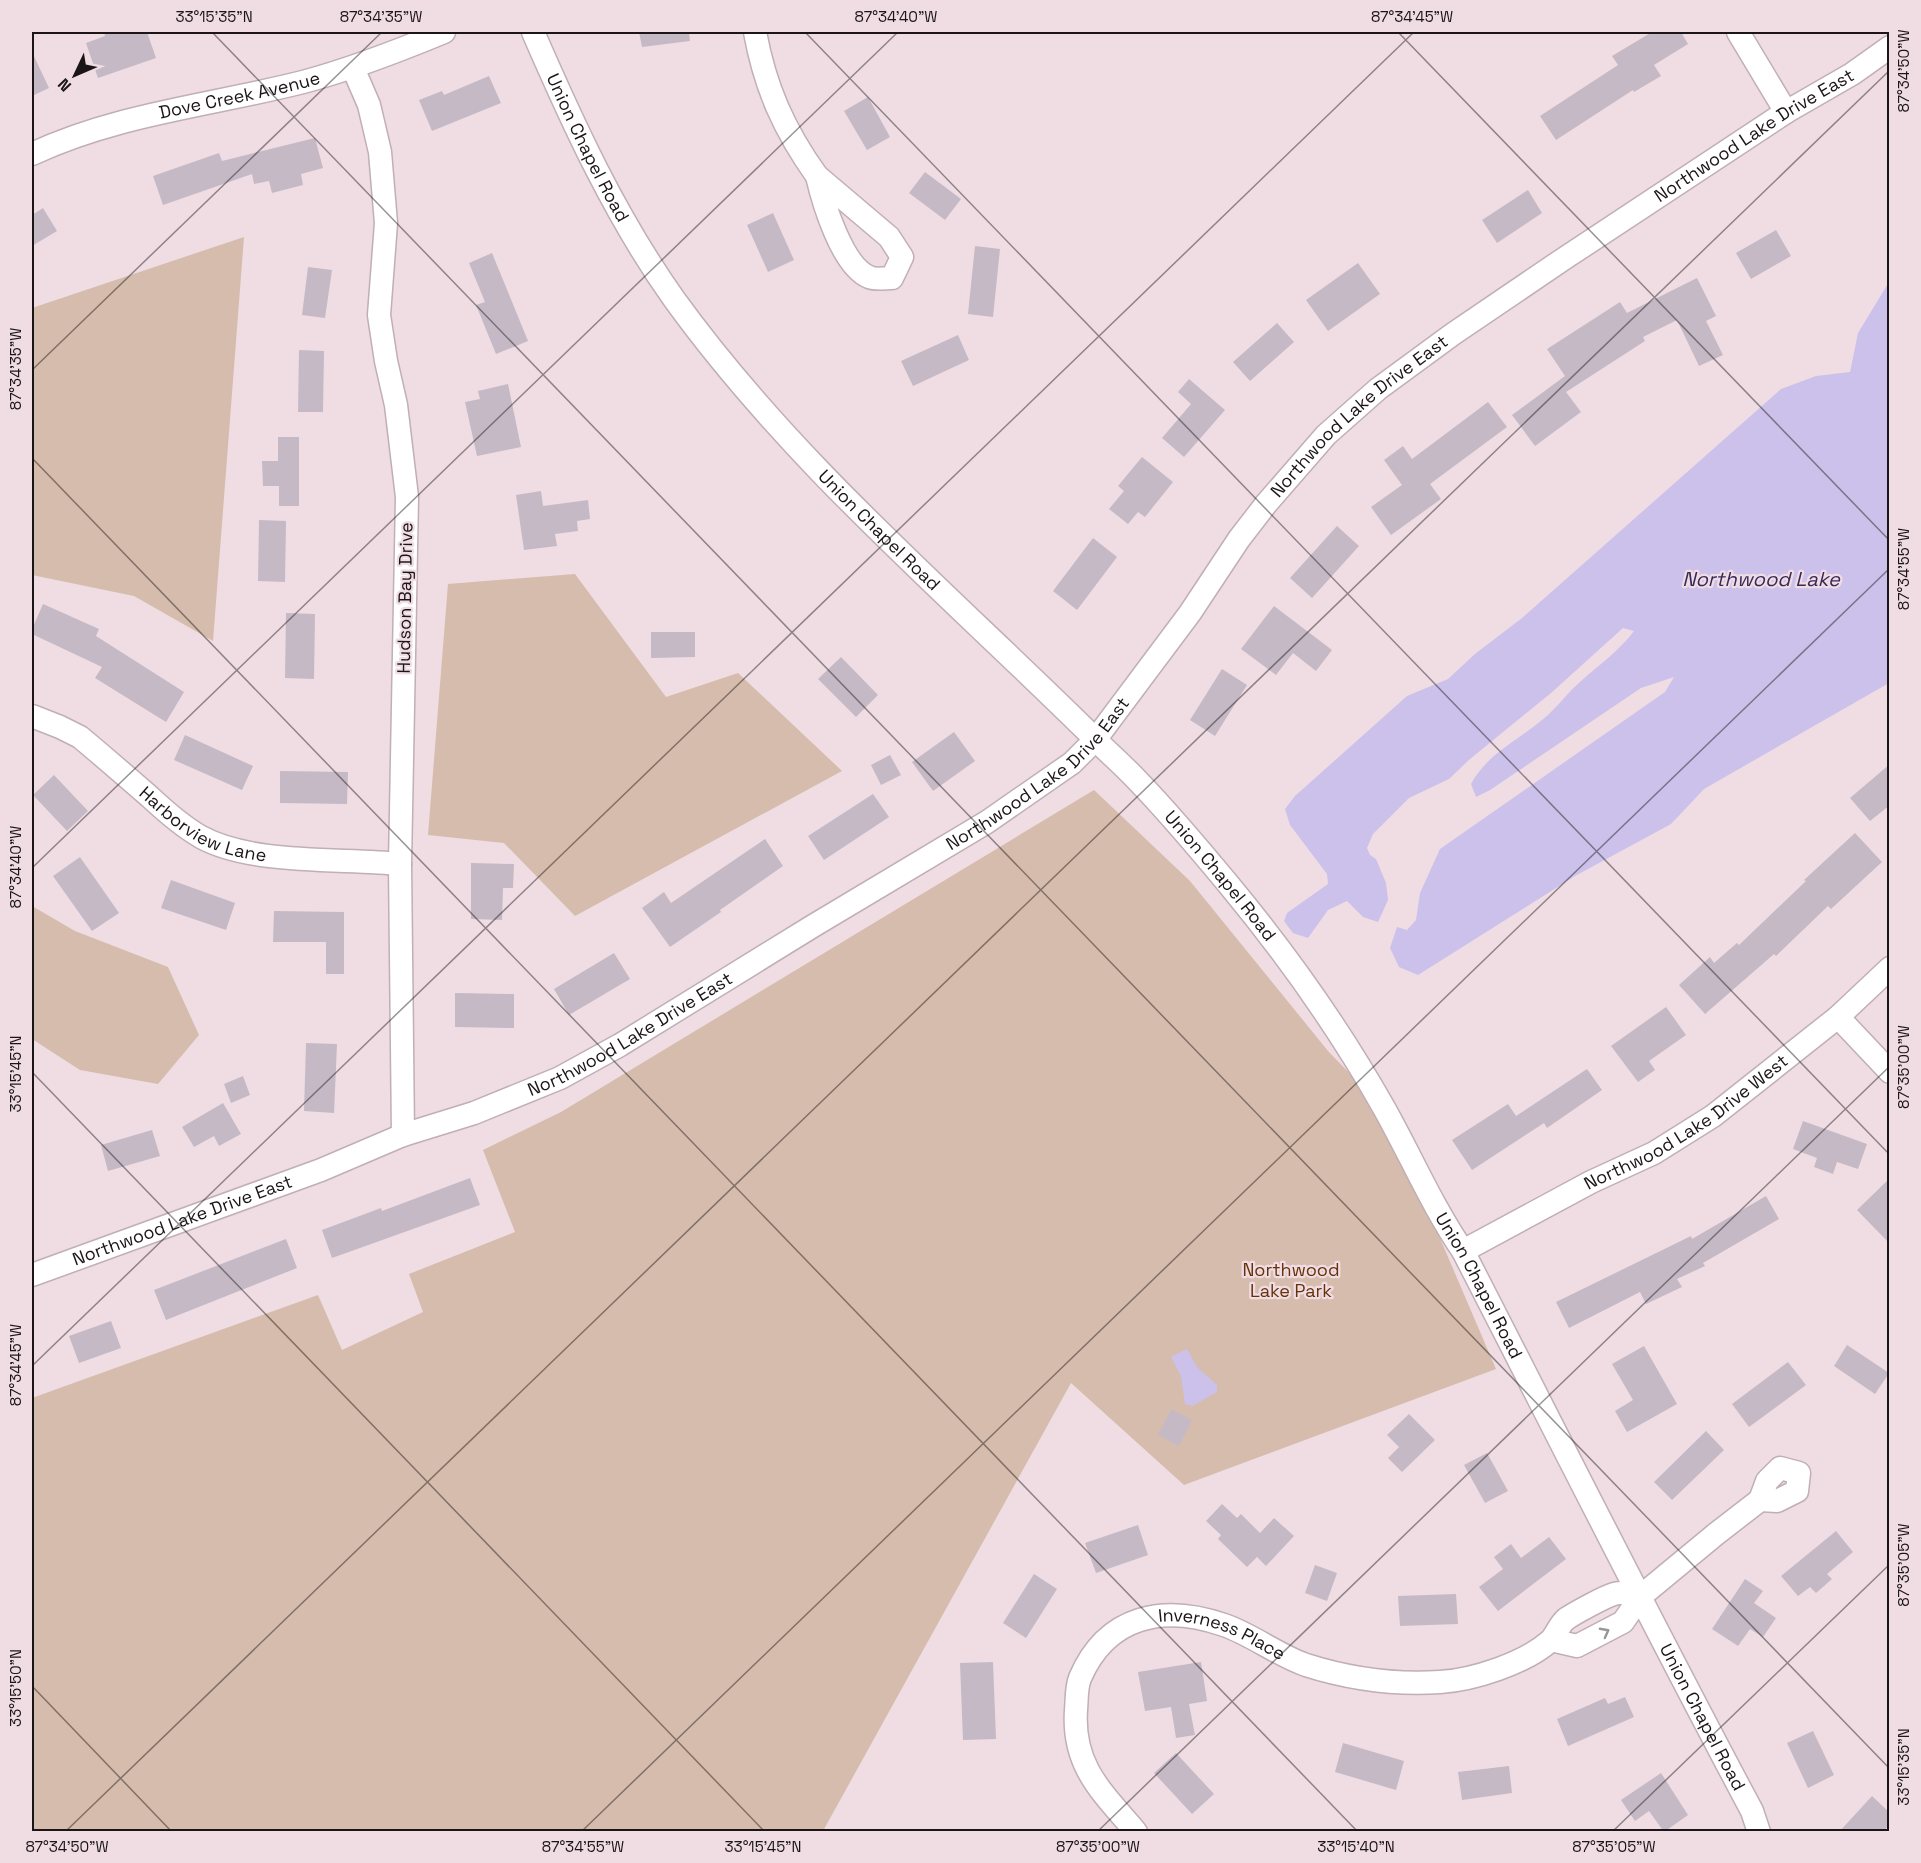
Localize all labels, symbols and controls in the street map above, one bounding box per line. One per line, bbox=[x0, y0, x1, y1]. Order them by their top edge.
text: 33°15'35"N bbox=[175, 7, 253, 26]
text: 87°34'35"W bbox=[340, 7, 422, 26]
text: 87°34'40"W bbox=[855, 7, 937, 26]
text: 87°34'45"W bbox=[1371, 7, 1453, 26]
text: 87°34'50"W bbox=[1894, 29, 1913, 113]
north arrow bbox=[45, 45, 105, 105]
street label: Northwood Lake Drive East bbox=[1650, 63, 1858, 207]
street label: Dove Creek Avenue bbox=[157, 66, 323, 124]
street label: Union Chapel Road bbox=[542, 70, 635, 226]
text: N bbox=[53, 74, 76, 96]
text: 87°34'35"W bbox=[6, 328, 25, 410]
street label: Northwood Lake Drive East bbox=[1265, 330, 1452, 502]
street label: Union Chapel Road bbox=[814, 465, 945, 595]
street label: Hudson Bay Drive bbox=[392, 522, 417, 674]
text: 87°34'55"W bbox=[1894, 528, 1913, 610]
water label: Northwood Lake bbox=[1682, 566, 1841, 592]
street label: Northwood Lake Drive East bbox=[941, 692, 1134, 855]
street label: Harborview Lane bbox=[135, 781, 268, 867]
street label: Union Chapel Road bbox=[1160, 805, 1281, 945]
text: 87°34'40"W bbox=[6, 826, 25, 908]
street label: Northwood Lake Drive East bbox=[524, 967, 736, 1101]
text: 87°35'00"W bbox=[1894, 1025, 1913, 1109]
text: 33°15'45"N bbox=[6, 1036, 25, 1112]
street label: Northwood Lake Drive West bbox=[1580, 1049, 1792, 1195]
street label: Northwood Lake Drive East bbox=[69, 1169, 295, 1270]
street label: Union Chapel Road bbox=[1431, 1208, 1528, 1362]
park label: Northwood Lake Park bbox=[1242, 1258, 1340, 1302]
text: 87°34'45"W bbox=[6, 1324, 25, 1406]
text: 87°35'05"W bbox=[1894, 1523, 1913, 1607]
street label: Inverness Place bbox=[1157, 1603, 1289, 1665]
one-way arrow bbox=[1598, 1628, 1609, 1639]
street label: Union Chapel Road bbox=[1655, 1639, 1751, 1794]
text: 33°15'50"N bbox=[6, 1649, 25, 1727]
text: 33°15'35"N bbox=[1894, 1728, 1913, 1806]
text: 87°34'50"W bbox=[25, 1837, 109, 1856]
text: 87°34'55"W bbox=[542, 1837, 624, 1856]
text: 33°15'45"N bbox=[725, 1837, 801, 1856]
text: 87°35'00"W bbox=[1056, 1837, 1140, 1856]
text: 33°15'40"N bbox=[1317, 1837, 1395, 1856]
text: 87°35'05"W bbox=[1572, 1837, 1656, 1856]

